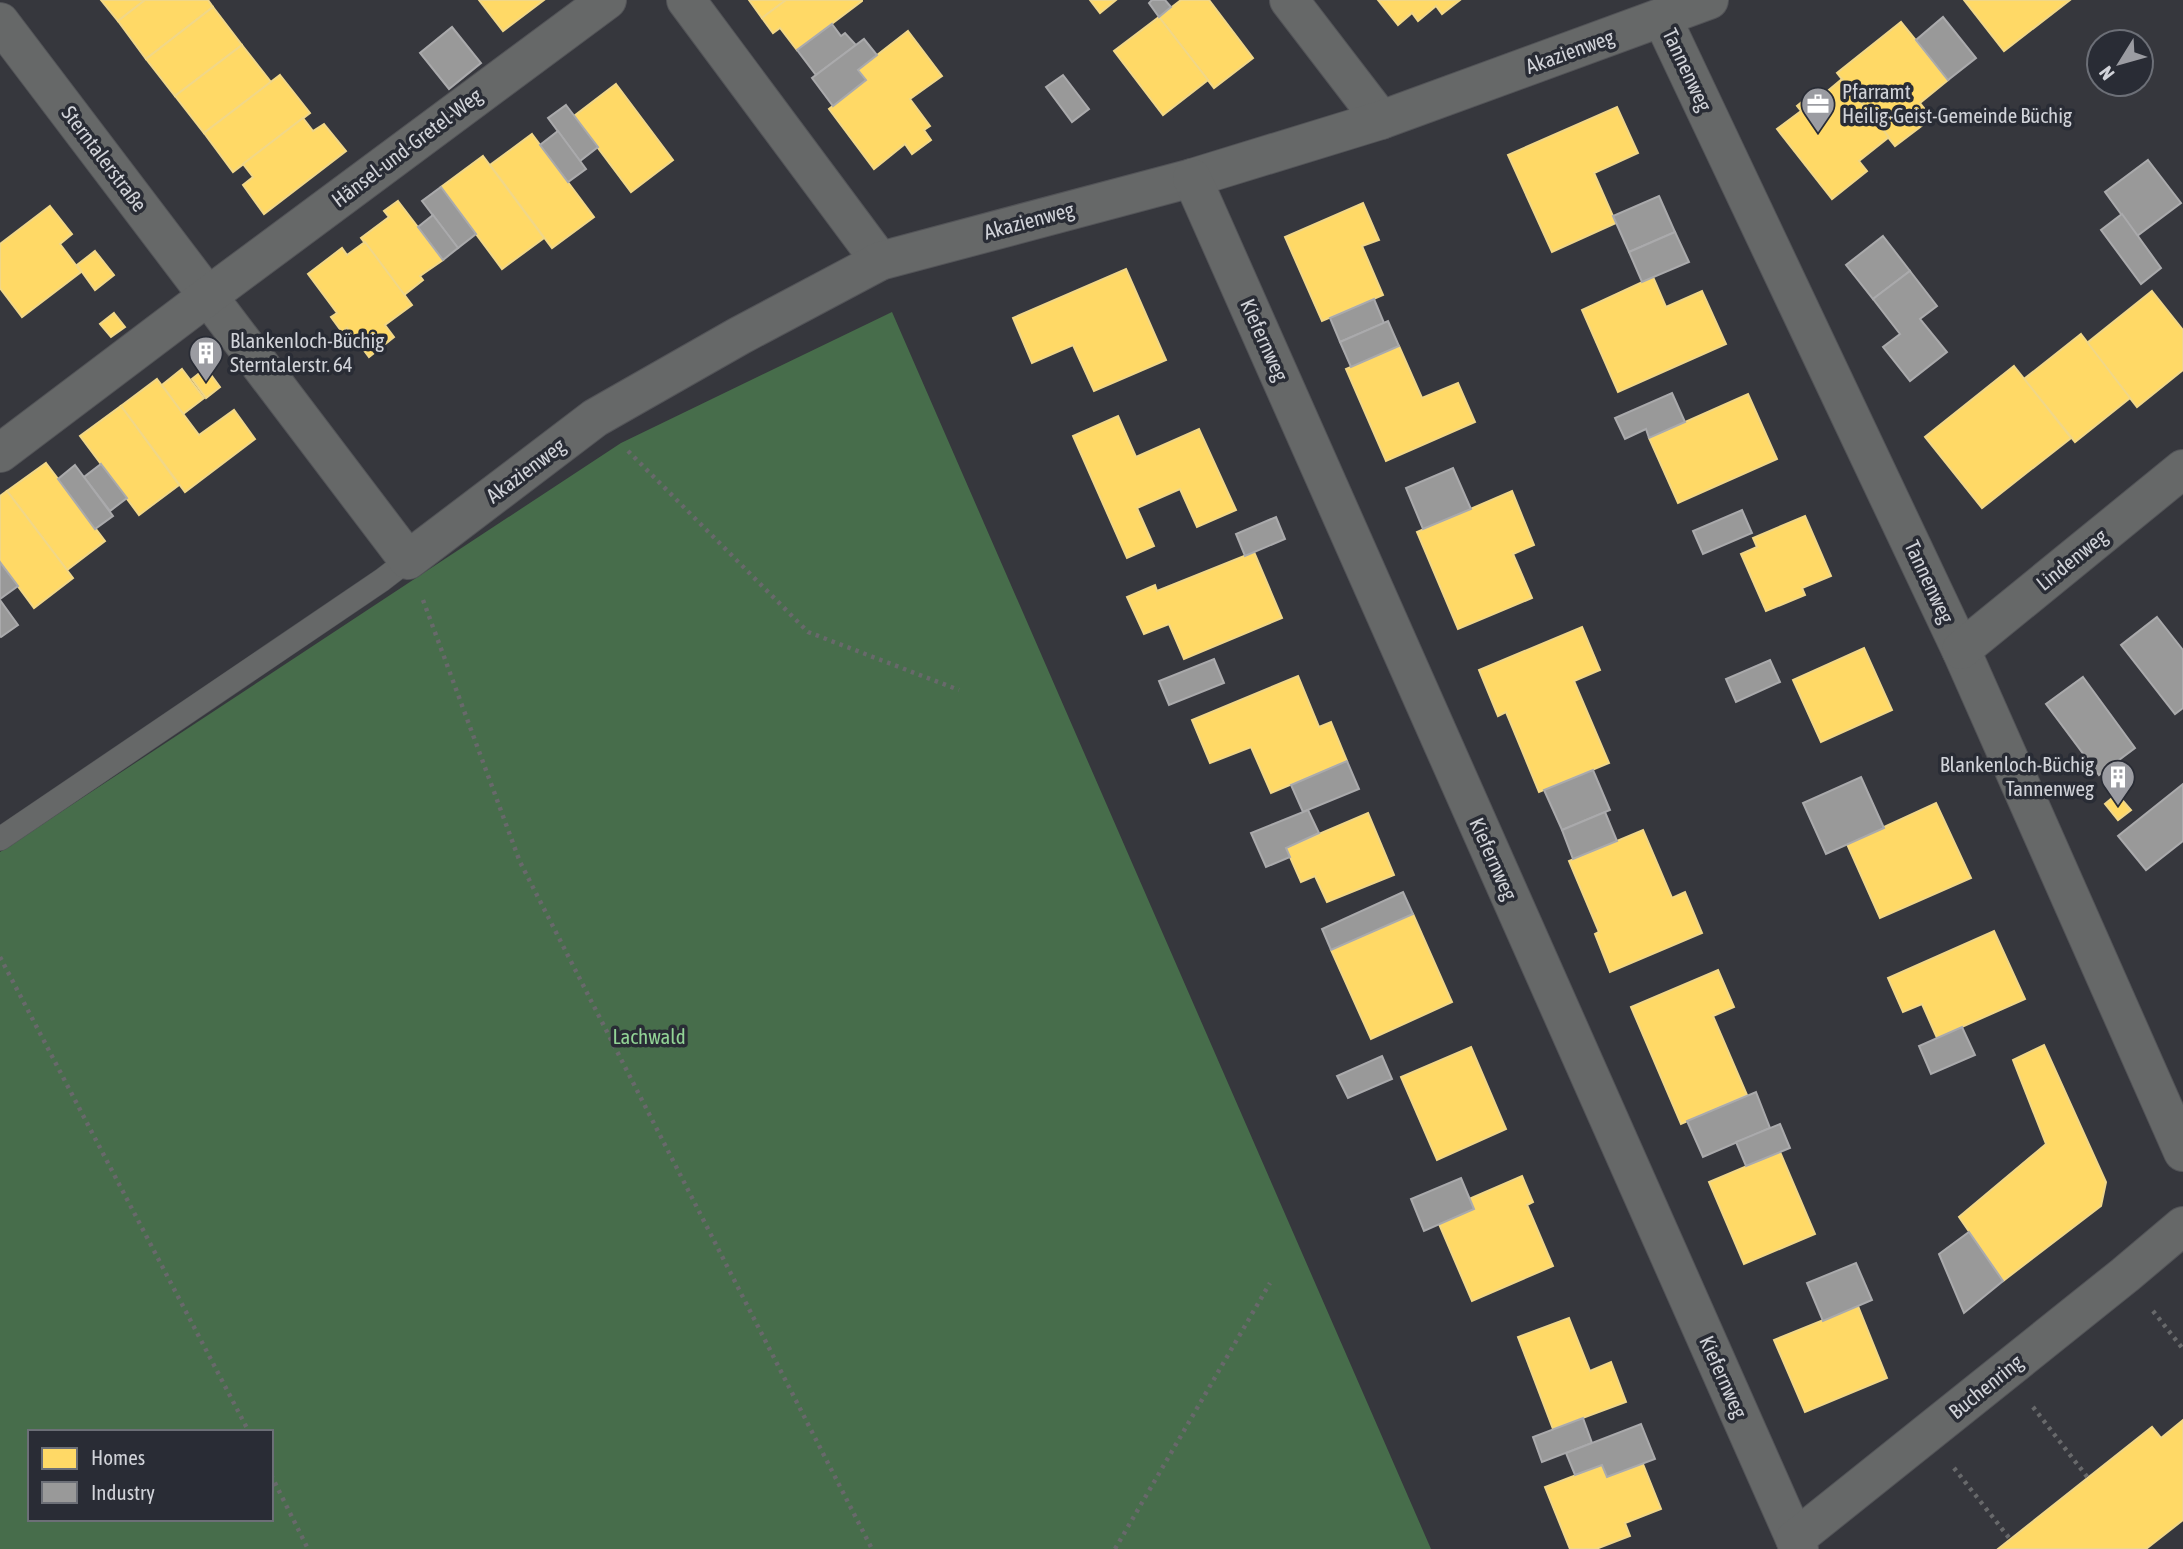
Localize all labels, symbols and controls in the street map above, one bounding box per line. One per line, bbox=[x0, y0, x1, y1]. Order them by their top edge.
street label: Akazienweg bbox=[1522, 24, 1617, 78]
street label: Tannenweg bbox=[1658, 24, 1717, 115]
north arrow bbox=[2085, 28, 2155, 98]
text: N bbox=[2094, 62, 2119, 84]
place label: Pfarramt Heilig-Geist-Gemeinde Büchig bbox=[1842, 79, 2072, 127]
street label: Hänsel-und-Gretel-Weg bbox=[327, 83, 486, 211]
office icon: Pfarramt Heilig-Geist-Gemeinde Büchig bbox=[1799, 85, 1837, 134]
street label: Sterntalerstraße bbox=[57, 101, 152, 216]
street label: Akazienweg bbox=[981, 196, 1076, 244]
street label: Kiefernweg bbox=[1236, 295, 1294, 384]
place label: Blankenloch-Büchig Sterntalerstr. 64 bbox=[230, 328, 384, 376]
building icon: Blankenloch-Büchig Sterntalerstr. 64 bbox=[187, 334, 225, 383]
street label: Akazienweg bbox=[481, 433, 569, 508]
street label: Lindenweg bbox=[2031, 524, 2111, 595]
street label: Tannenweg bbox=[1900, 536, 1959, 627]
place label: Blankenloch-Büchig Tannenweg bbox=[1940, 752, 2094, 800]
building icon: Blankenloch-Büchig Tannenweg bbox=[2099, 758, 2137, 807]
street label: Kiefernweg bbox=[1465, 814, 1523, 903]
park label: Lachwald bbox=[612, 1024, 686, 1048]
street label: Kiefernweg bbox=[1695, 1332, 1753, 1421]
street label: Buchenring bbox=[1944, 1349, 2027, 1423]
legend bbox=[28, 1430, 273, 1521]
text: Homes bbox=[91, 1445, 145, 1469]
text: Industry bbox=[91, 1480, 155, 1504]

